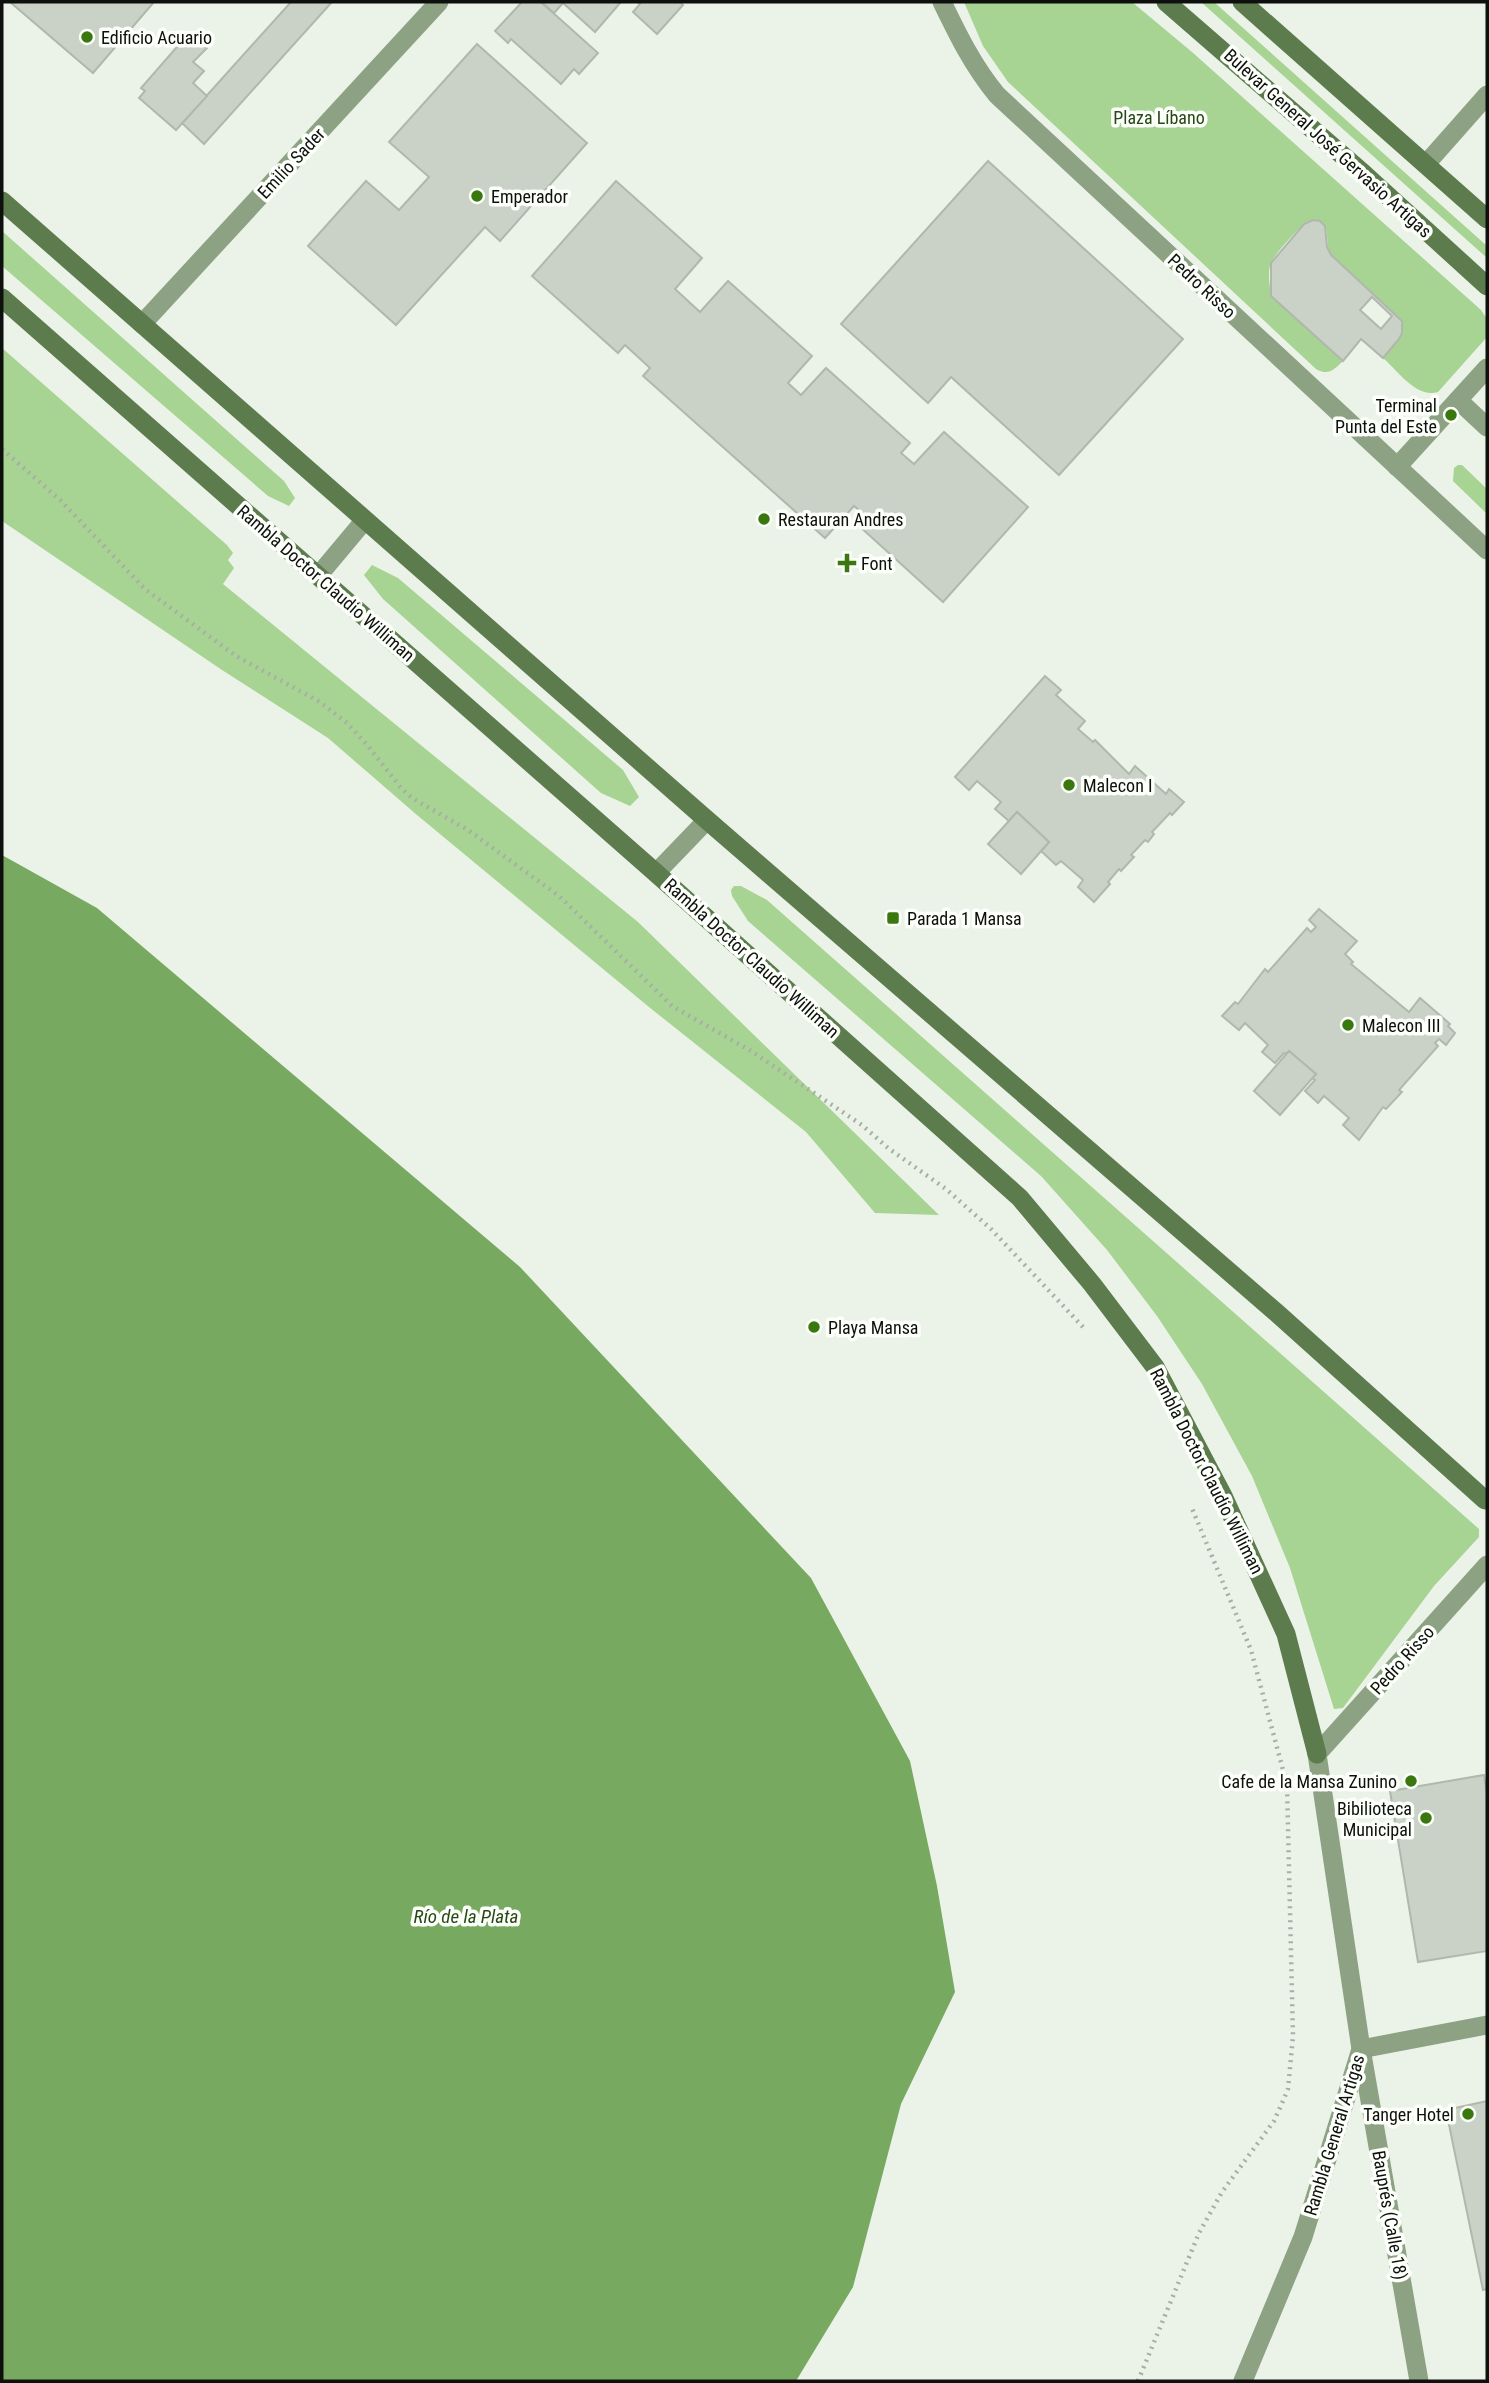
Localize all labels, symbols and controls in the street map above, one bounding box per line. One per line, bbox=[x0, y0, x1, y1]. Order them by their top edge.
place label: Edificio Acuario bbox=[101, 27, 212, 48]
marker: Edificio Acuario bbox=[79, 29, 95, 45]
street label: Bulevar General José Gervasio Artigas bbox=[1220, 44, 1436, 242]
park label: Plaza Líbano bbox=[1113, 107, 1205, 128]
street label: Emilio Sader bbox=[253, 123, 329, 203]
place label: Emperador bbox=[491, 186, 569, 207]
marker: Emperador bbox=[469, 188, 485, 204]
street label: Pedro Risso bbox=[1164, 249, 1240, 323]
place label: Terminal Punta del Este bbox=[1335, 395, 1437, 437]
marker: Terminal Punta del Este bbox=[1443, 407, 1459, 423]
street label: Rambla Doctor Claudio Williman bbox=[233, 500, 419, 666]
place label: Restauran Andres bbox=[778, 509, 903, 530]
marker: Restauran Andres bbox=[756, 511, 772, 527]
place label: Font bbox=[861, 553, 893, 574]
marker: Font bbox=[839, 555, 855, 571]
place label: Malecon I bbox=[1083, 775, 1153, 796]
marker: Malecon I bbox=[1061, 777, 1077, 793]
street label: Rambla Doctor Claudio Williman bbox=[660, 874, 844, 1042]
place label: Parada 1 Mansa bbox=[907, 908, 1022, 929]
marker: Parada 1 Mansa bbox=[885, 910, 901, 926]
place label: Malecon III bbox=[1362, 1015, 1441, 1036]
marker: Malecon III bbox=[1340, 1017, 1356, 1033]
place label: Playa Mansa bbox=[828, 1317, 918, 1338]
marker: Playa Mansa bbox=[806, 1319, 822, 1335]
street label: Rambla Doctor Claudio Williman bbox=[1146, 1365, 1268, 1577]
street label: Pedro Risso bbox=[1366, 1621, 1438, 1699]
place label: Cafe de la Mansa Zunino bbox=[1221, 1771, 1397, 1792]
marker: Cafe de la Mansa Zunino bbox=[1403, 1773, 1419, 1789]
place label: Bibilioteca Municipal bbox=[1337, 1798, 1412, 1840]
marker: Bibilioteca Municipal bbox=[1418, 1810, 1434, 1826]
water label: Río de la Plata bbox=[414, 1905, 518, 1928]
street label: Rambla General Artigas bbox=[1300, 2052, 1368, 2218]
place label: Tanger Hotel bbox=[1363, 2104, 1454, 2125]
marker: Tanger Hotel bbox=[1460, 2106, 1476, 2122]
street label: Bauprés (Calle 18) bbox=[1367, 2149, 1412, 2281]

